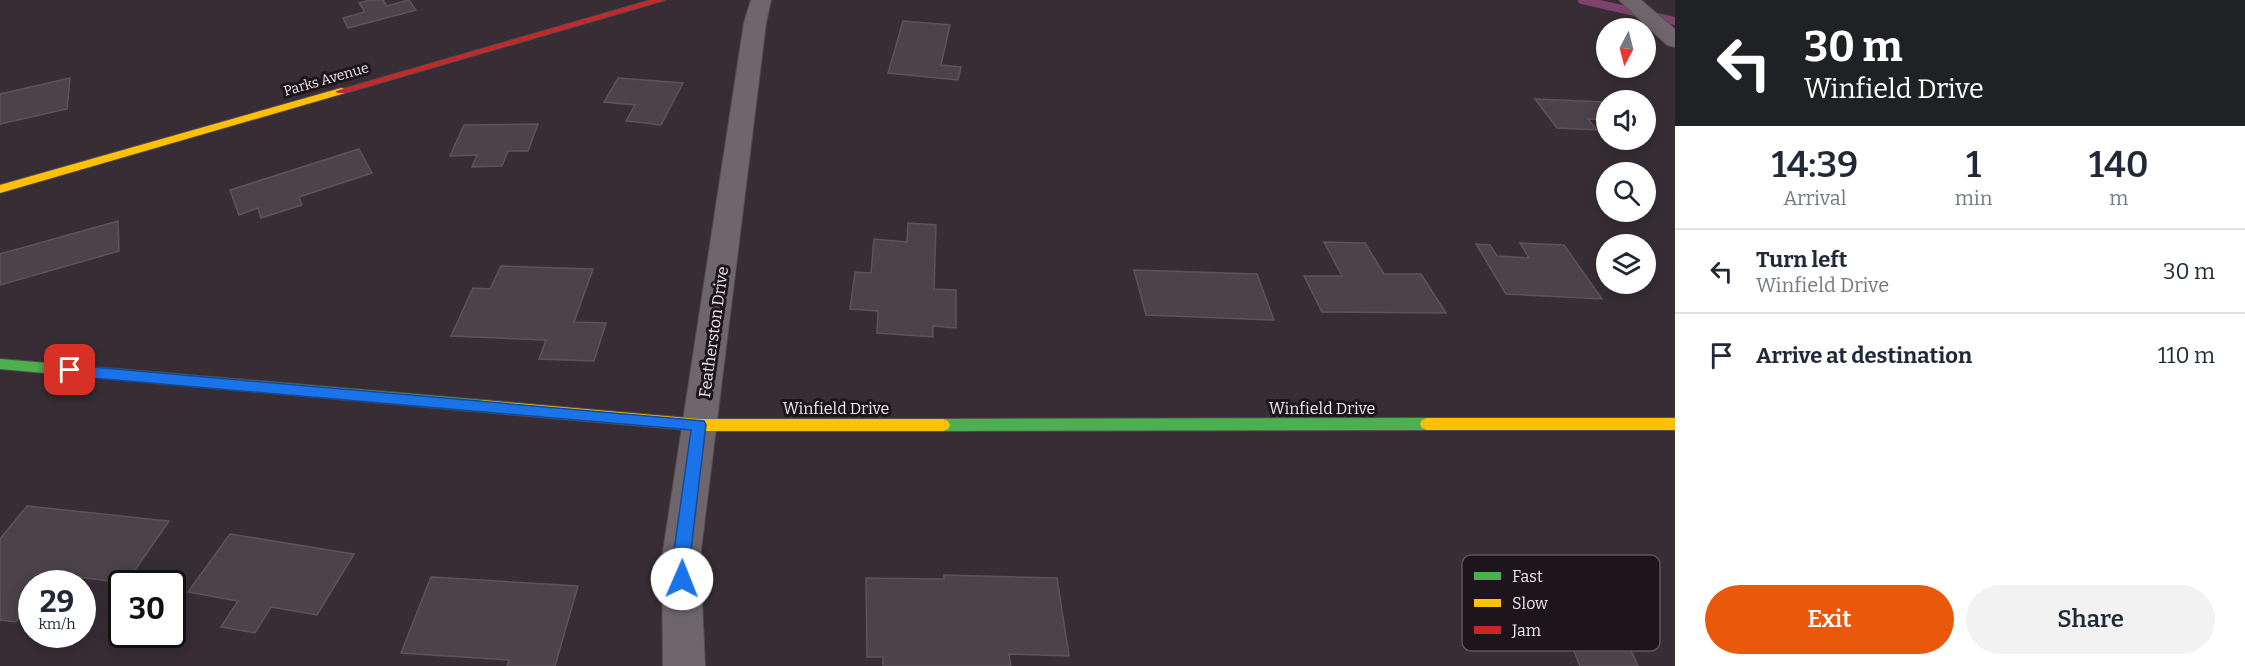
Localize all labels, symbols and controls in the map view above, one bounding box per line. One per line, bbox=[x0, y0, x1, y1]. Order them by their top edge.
north arrow bbox=[1596, 18, 1656, 78]
map controls bbox=[1596, 18, 1656, 294]
text: 30 m bbox=[1804, 22, 1903, 72]
icon: left bbox=[1705, 24, 1783, 102]
street label: Parks Avenue bbox=[282, 59, 371, 100]
text: Winfield Drive bbox=[1804, 73, 1984, 105]
button: sound bbox=[1596, 90, 1656, 150]
text: 14:39 bbox=[1771, 143, 1858, 187]
text: 1 bbox=[1966, 143, 1981, 187]
text: 140 bbox=[2089, 143, 2149, 187]
button: search bbox=[1596, 162, 1656, 222]
text: Arrival bbox=[1783, 186, 1847, 210]
text: min bbox=[1955, 186, 1992, 210]
text: m bbox=[2109, 186, 2128, 210]
button: layers bbox=[1596, 234, 1656, 294]
text: Turn left bbox=[1756, 246, 1848, 273]
icon: left bbox=[1705, 255, 1738, 288]
text: 30 m bbox=[2163, 258, 2215, 285]
street label: Featherston Drive bbox=[695, 265, 732, 399]
text: Winfield Drive bbox=[1756, 273, 1889, 297]
icon: arrive bbox=[1705, 339, 1738, 372]
text: Arrive at destination bbox=[1756, 342, 1972, 369]
text: 110 m bbox=[2158, 342, 2215, 369]
pin bbox=[44, 344, 95, 395]
icon: arrive bbox=[53, 353, 86, 386]
street label: Winfield Drive bbox=[783, 399, 889, 418]
street label: Winfield Drive bbox=[1269, 399, 1375, 418]
position arrow bbox=[650, 547, 714, 611]
legend bbox=[1462, 555, 1660, 651]
text: Fast bbox=[1512, 567, 1543, 586]
speed limit sign: 30 bbox=[108, 570, 186, 648]
text: 29 bbox=[40, 584, 74, 620]
button: Exit bbox=[1705, 585, 1954, 654]
button: Share bbox=[1966, 585, 2215, 654]
text: Slow bbox=[1512, 594, 1548, 613]
text: km/h bbox=[38, 615, 76, 633]
text: Jam bbox=[1511, 621, 1541, 640]

